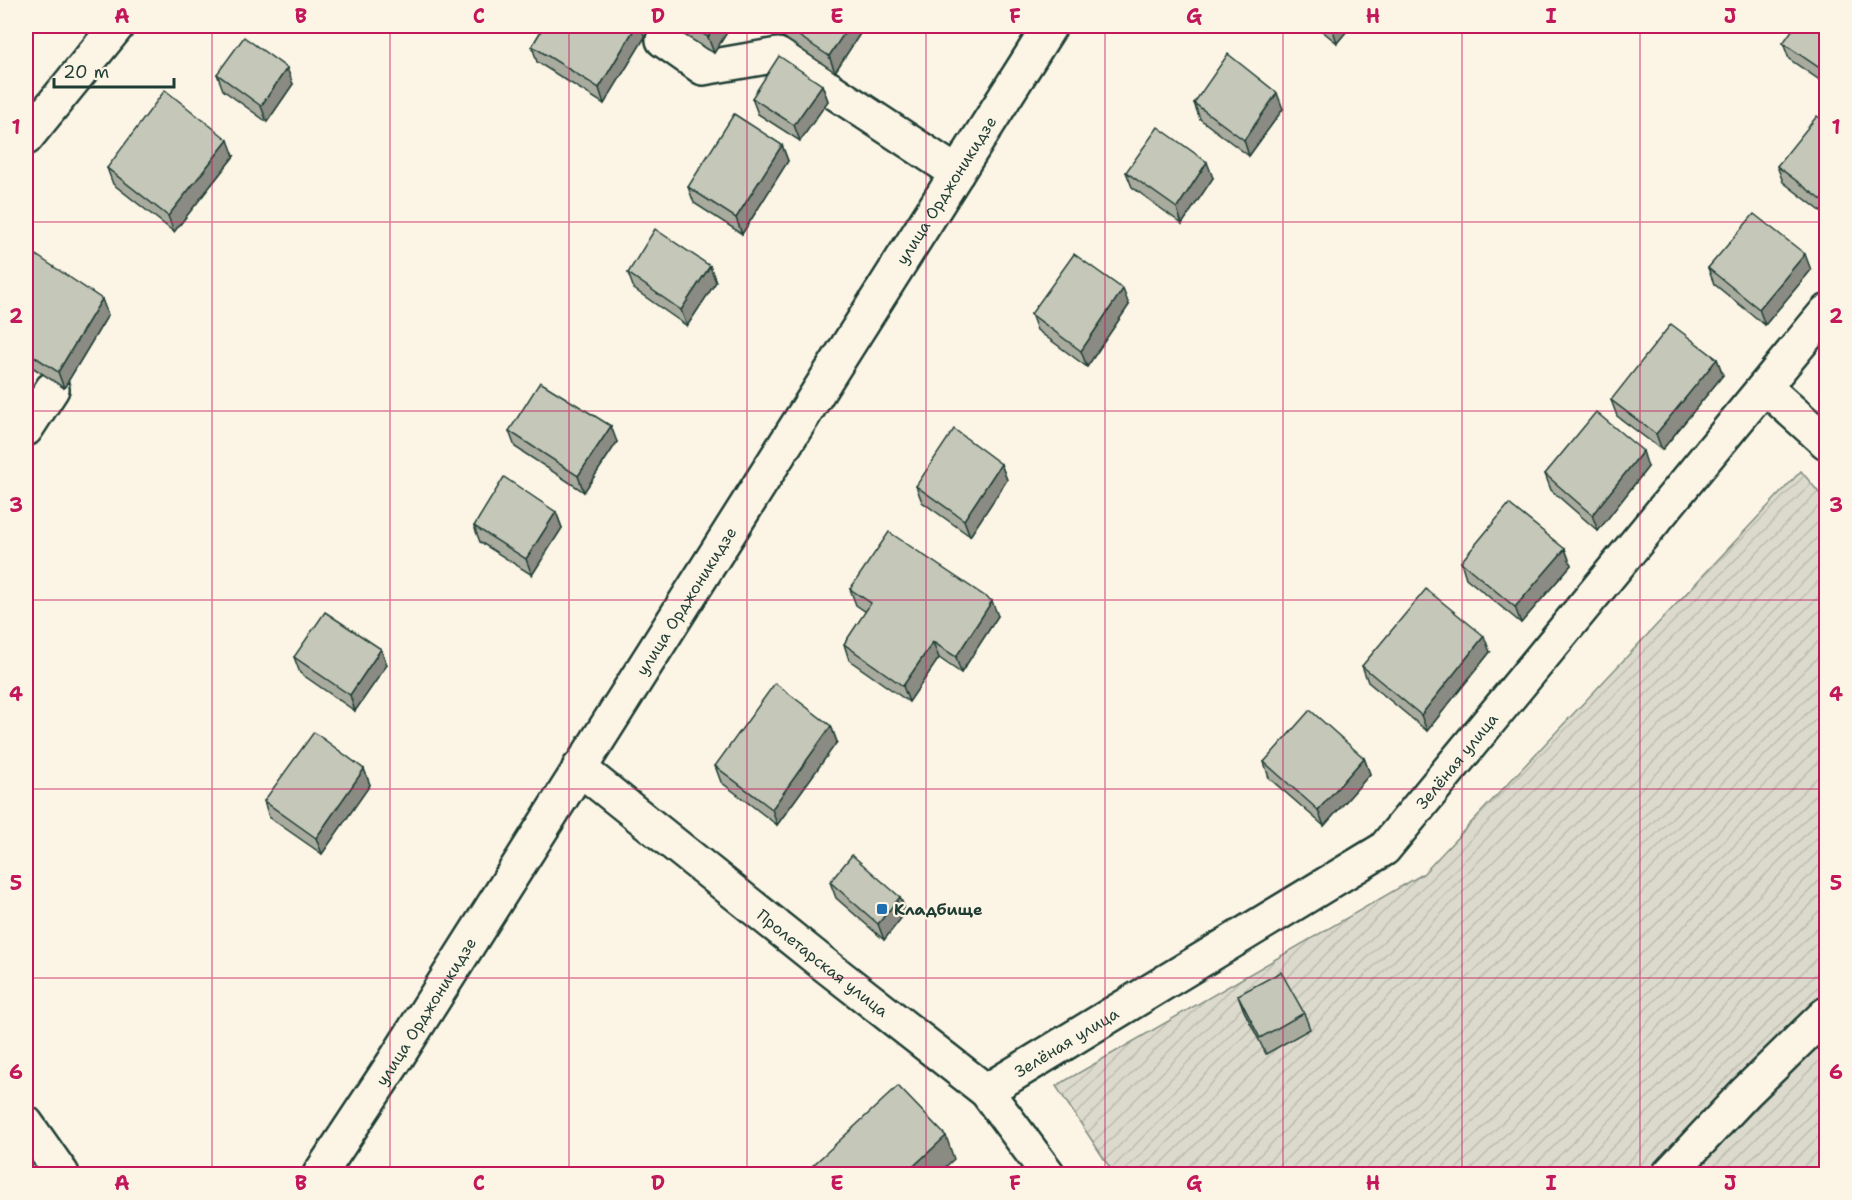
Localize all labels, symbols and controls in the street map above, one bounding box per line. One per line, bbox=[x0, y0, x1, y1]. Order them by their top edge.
text: A bbox=[114, 3, 130, 29]
text: B bbox=[295, 3, 307, 29]
text: C bbox=[473, 3, 485, 29]
text: D bbox=[651, 3, 665, 29]
text: E bbox=[830, 3, 844, 29]
text: F bbox=[1009, 3, 1021, 29]
text: G bbox=[1186, 3, 1202, 29]
text: H bbox=[1366, 3, 1380, 29]
text: I bbox=[1545, 3, 1557, 29]
text: J bbox=[1724, 3, 1737, 29]
scale bar bbox=[54, 51, 174, 89]
text: 20 m bbox=[63, 60, 109, 84]
street label: улица Орджоникидзе bbox=[891, 112, 1001, 268]
text: 1 bbox=[11, 114, 21, 140]
text: 1 bbox=[1831, 114, 1841, 140]
text: 2 bbox=[9, 303, 23, 329]
text: 2 bbox=[1829, 303, 1843, 329]
text: 3 bbox=[9, 492, 23, 518]
text: 3 bbox=[1829, 492, 1843, 518]
street label: улица Орджоникидзе bbox=[631, 523, 741, 679]
text: 4 bbox=[9, 681, 23, 707]
text: 4 bbox=[1829, 681, 1843, 707]
street label: Зелёная улица bbox=[1411, 708, 1502, 813]
text: 5 bbox=[10, 870, 22, 896]
text: 5 bbox=[1830, 870, 1842, 896]
place label: Кладбище bbox=[894, 899, 983, 920]
marker: Кладбище bbox=[875, 902, 889, 916]
street label: Пролетарская улица bbox=[753, 904, 893, 1021]
street label: улица Орджоникидзе bbox=[371, 933, 481, 1090]
street label: Зелёная улица bbox=[1010, 1002, 1122, 1082]
text: 6 bbox=[9, 1059, 23, 1085]
text: 6 bbox=[1829, 1059, 1843, 1085]
text: A bbox=[114, 1170, 130, 1196]
text: B bbox=[295, 1170, 307, 1196]
text: C bbox=[473, 1170, 485, 1196]
text: D bbox=[651, 1170, 665, 1196]
text: E bbox=[830, 1170, 844, 1196]
text: F bbox=[1009, 1170, 1021, 1196]
text: G bbox=[1186, 1170, 1202, 1196]
text: H bbox=[1366, 1170, 1380, 1196]
text: I bbox=[1545, 1170, 1557, 1196]
text: J bbox=[1724, 1170, 1737, 1196]

